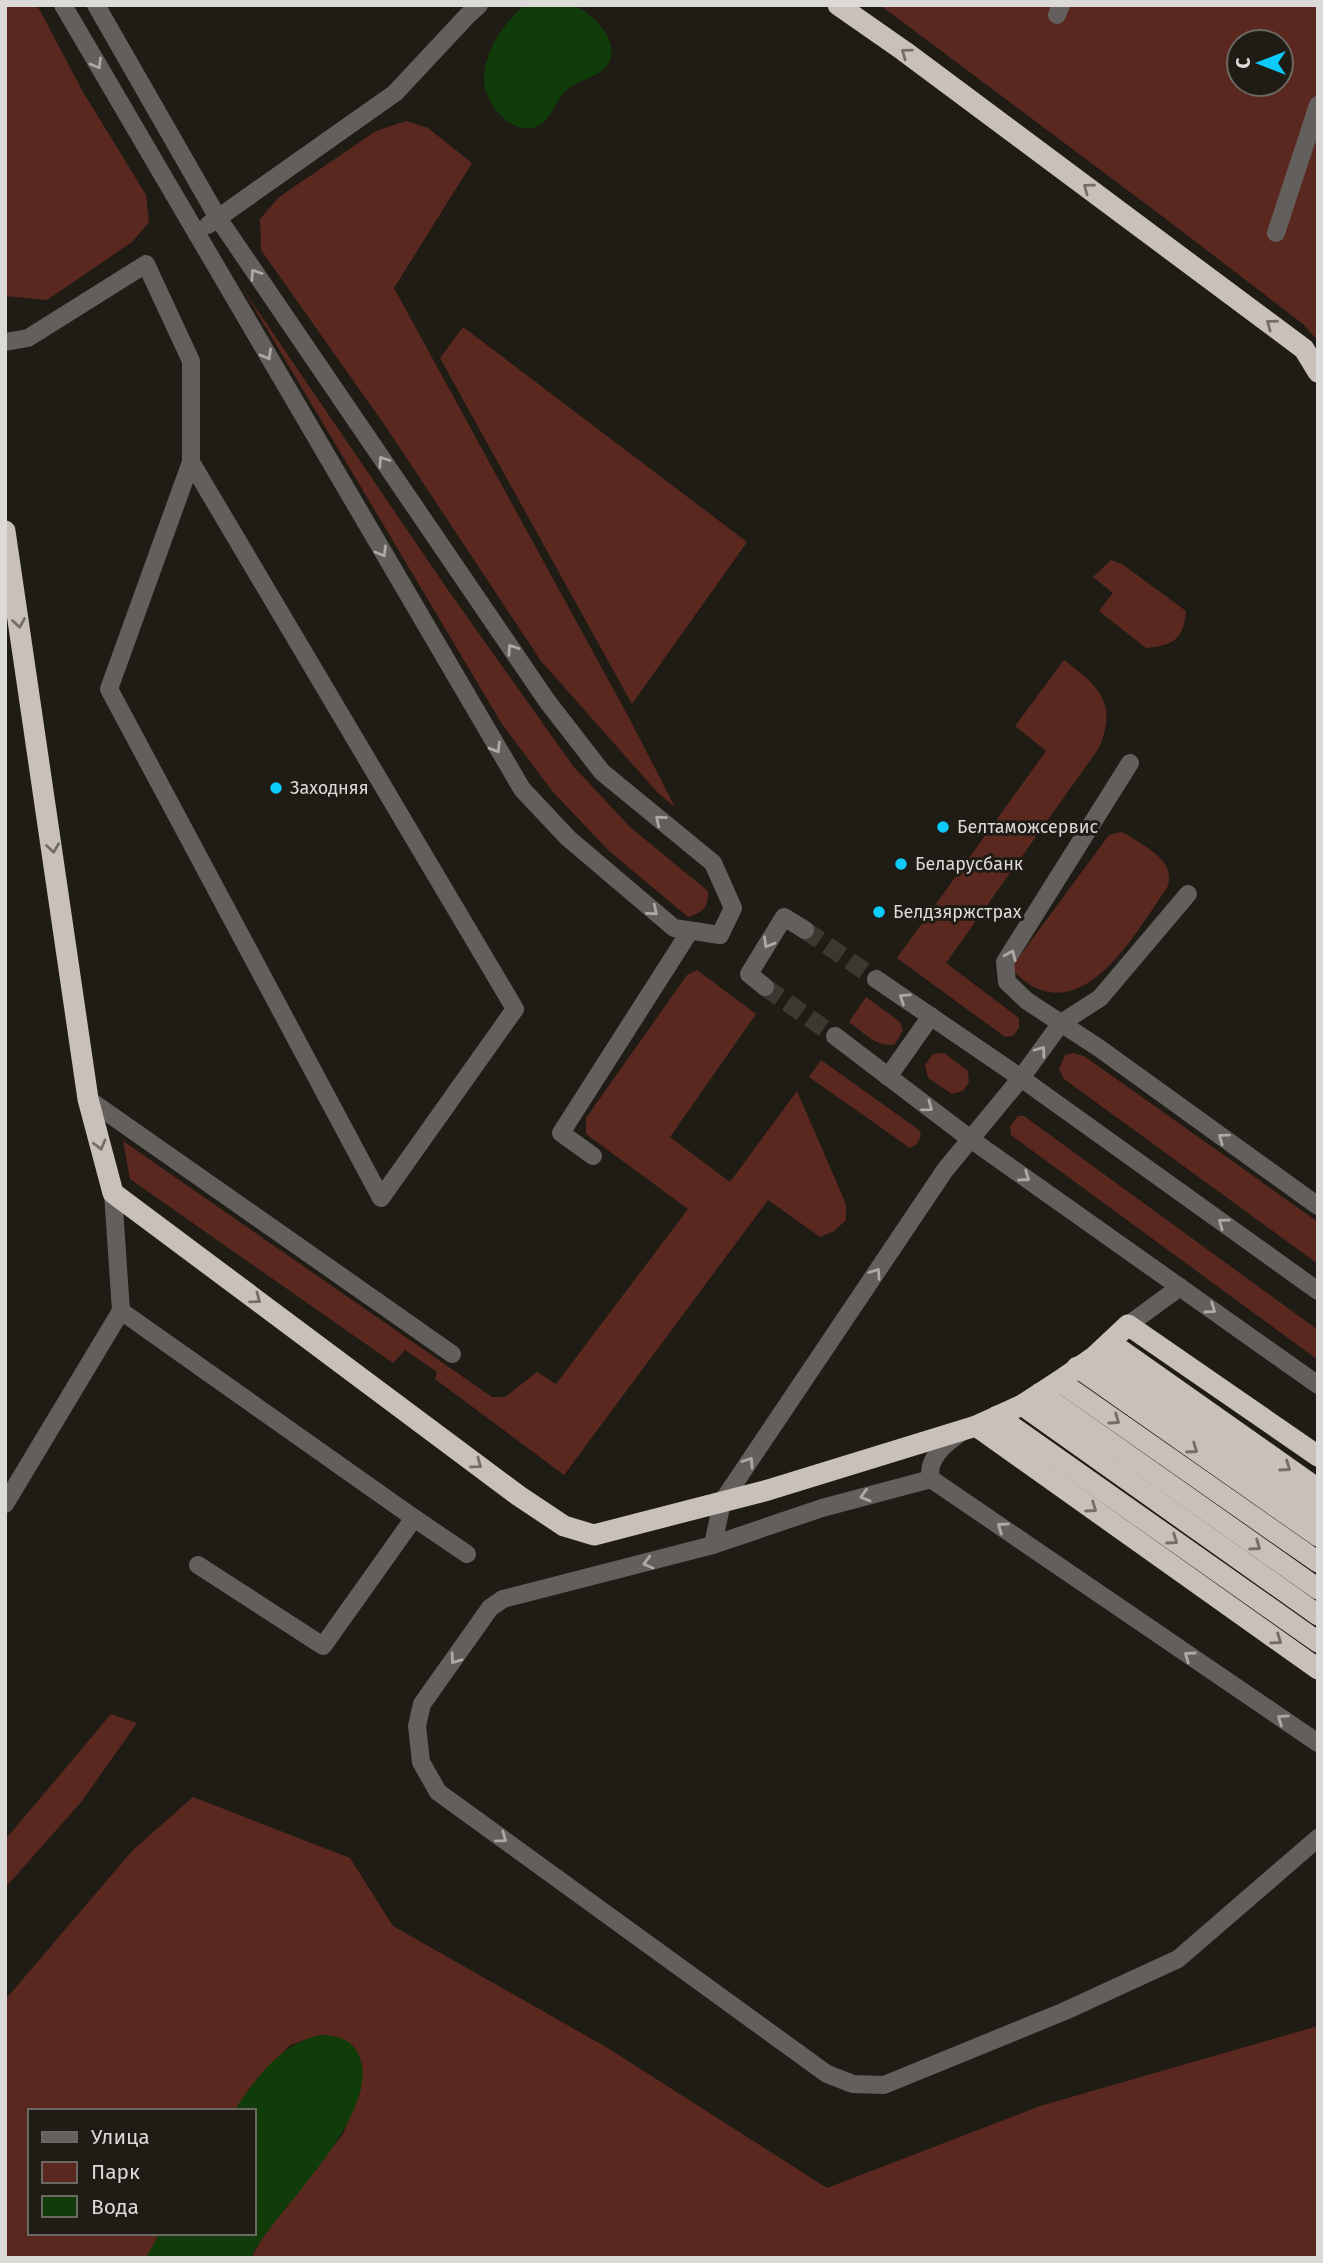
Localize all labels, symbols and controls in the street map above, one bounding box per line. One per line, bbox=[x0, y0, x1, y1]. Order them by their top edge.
north arrow bbox=[1225, 28, 1295, 98]
one-way arrow bbox=[901, 48, 914, 61]
one-way arrow bbox=[89, 57, 102, 70]
text: С bbox=[1232, 57, 1255, 68]
one-way arrow bbox=[1084, 184, 1096, 196]
one-way arrow bbox=[250, 268, 263, 281]
one-way arrow bbox=[1266, 320, 1279, 332]
one-way arrow bbox=[259, 347, 272, 360]
one-way arrow bbox=[379, 456, 392, 469]
one-way arrow bbox=[374, 544, 387, 557]
one-way arrow bbox=[12, 617, 27, 629]
one-way arrow bbox=[507, 644, 520, 657]
one-way arrow bbox=[488, 741, 501, 754]
place label: Заходняя bbox=[290, 777, 369, 799]
marker: Заходняя bbox=[268, 780, 284, 796]
one-way arrow bbox=[656, 816, 669, 828]
place label: Белтаможсервис bbox=[957, 816, 1099, 838]
marker: Белтаможсервис bbox=[935, 819, 951, 835]
one-way arrow bbox=[45, 842, 60, 854]
place label: Беларусбанк bbox=[915, 853, 1024, 875]
marker: Беларусбанк bbox=[893, 856, 909, 872]
place label: Белдзяржстрах bbox=[893, 901, 1022, 923]
one-way arrow bbox=[645, 903, 658, 915]
marker: Белдзяржстрах bbox=[871, 904, 887, 920]
one-way arrow bbox=[763, 936, 776, 949]
one-way arrow bbox=[1002, 950, 1016, 962]
one-way arrow bbox=[899, 994, 912, 1006]
one-way arrow bbox=[1032, 1046, 1045, 1059]
one-way arrow bbox=[920, 1099, 933, 1111]
one-way arrow bbox=[1218, 1133, 1231, 1146]
one-way arrow bbox=[92, 1138, 106, 1150]
one-way arrow bbox=[1017, 1169, 1030, 1181]
one-way arrow bbox=[1218, 1219, 1230, 1231]
one-way arrow bbox=[868, 1268, 880, 1281]
one-way arrow bbox=[248, 1291, 260, 1303]
one-way arrow bbox=[1203, 1301, 1216, 1313]
one-way arrow bbox=[1107, 1412, 1120, 1424]
one-way arrow bbox=[1185, 1441, 1198, 1453]
one-way arrow bbox=[469, 1456, 481, 1468]
one-way arrow bbox=[741, 1457, 753, 1470]
one-way arrow bbox=[1278, 1459, 1291, 1471]
one-way arrow bbox=[860, 1488, 872, 1502]
one-way arrow bbox=[1084, 1500, 1097, 1512]
one-way arrow bbox=[997, 1523, 1010, 1535]
one-way arrow bbox=[1165, 1532, 1178, 1544]
one-way arrow bbox=[1248, 1537, 1261, 1550]
one-way arrow bbox=[642, 1555, 654, 1569]
one-way arrow bbox=[1269, 1632, 1282, 1644]
one-way arrow bbox=[450, 1651, 463, 1664]
one-way arrow bbox=[1184, 1651, 1197, 1664]
one-way arrow bbox=[1277, 1715, 1290, 1727]
one-way arrow bbox=[494, 1830, 507, 1842]
legend bbox=[28, 2109, 256, 2235]
text: Улица bbox=[91, 2124, 150, 2150]
text: Парк bbox=[91, 2159, 140, 2185]
text: Вода bbox=[91, 2194, 139, 2220]

